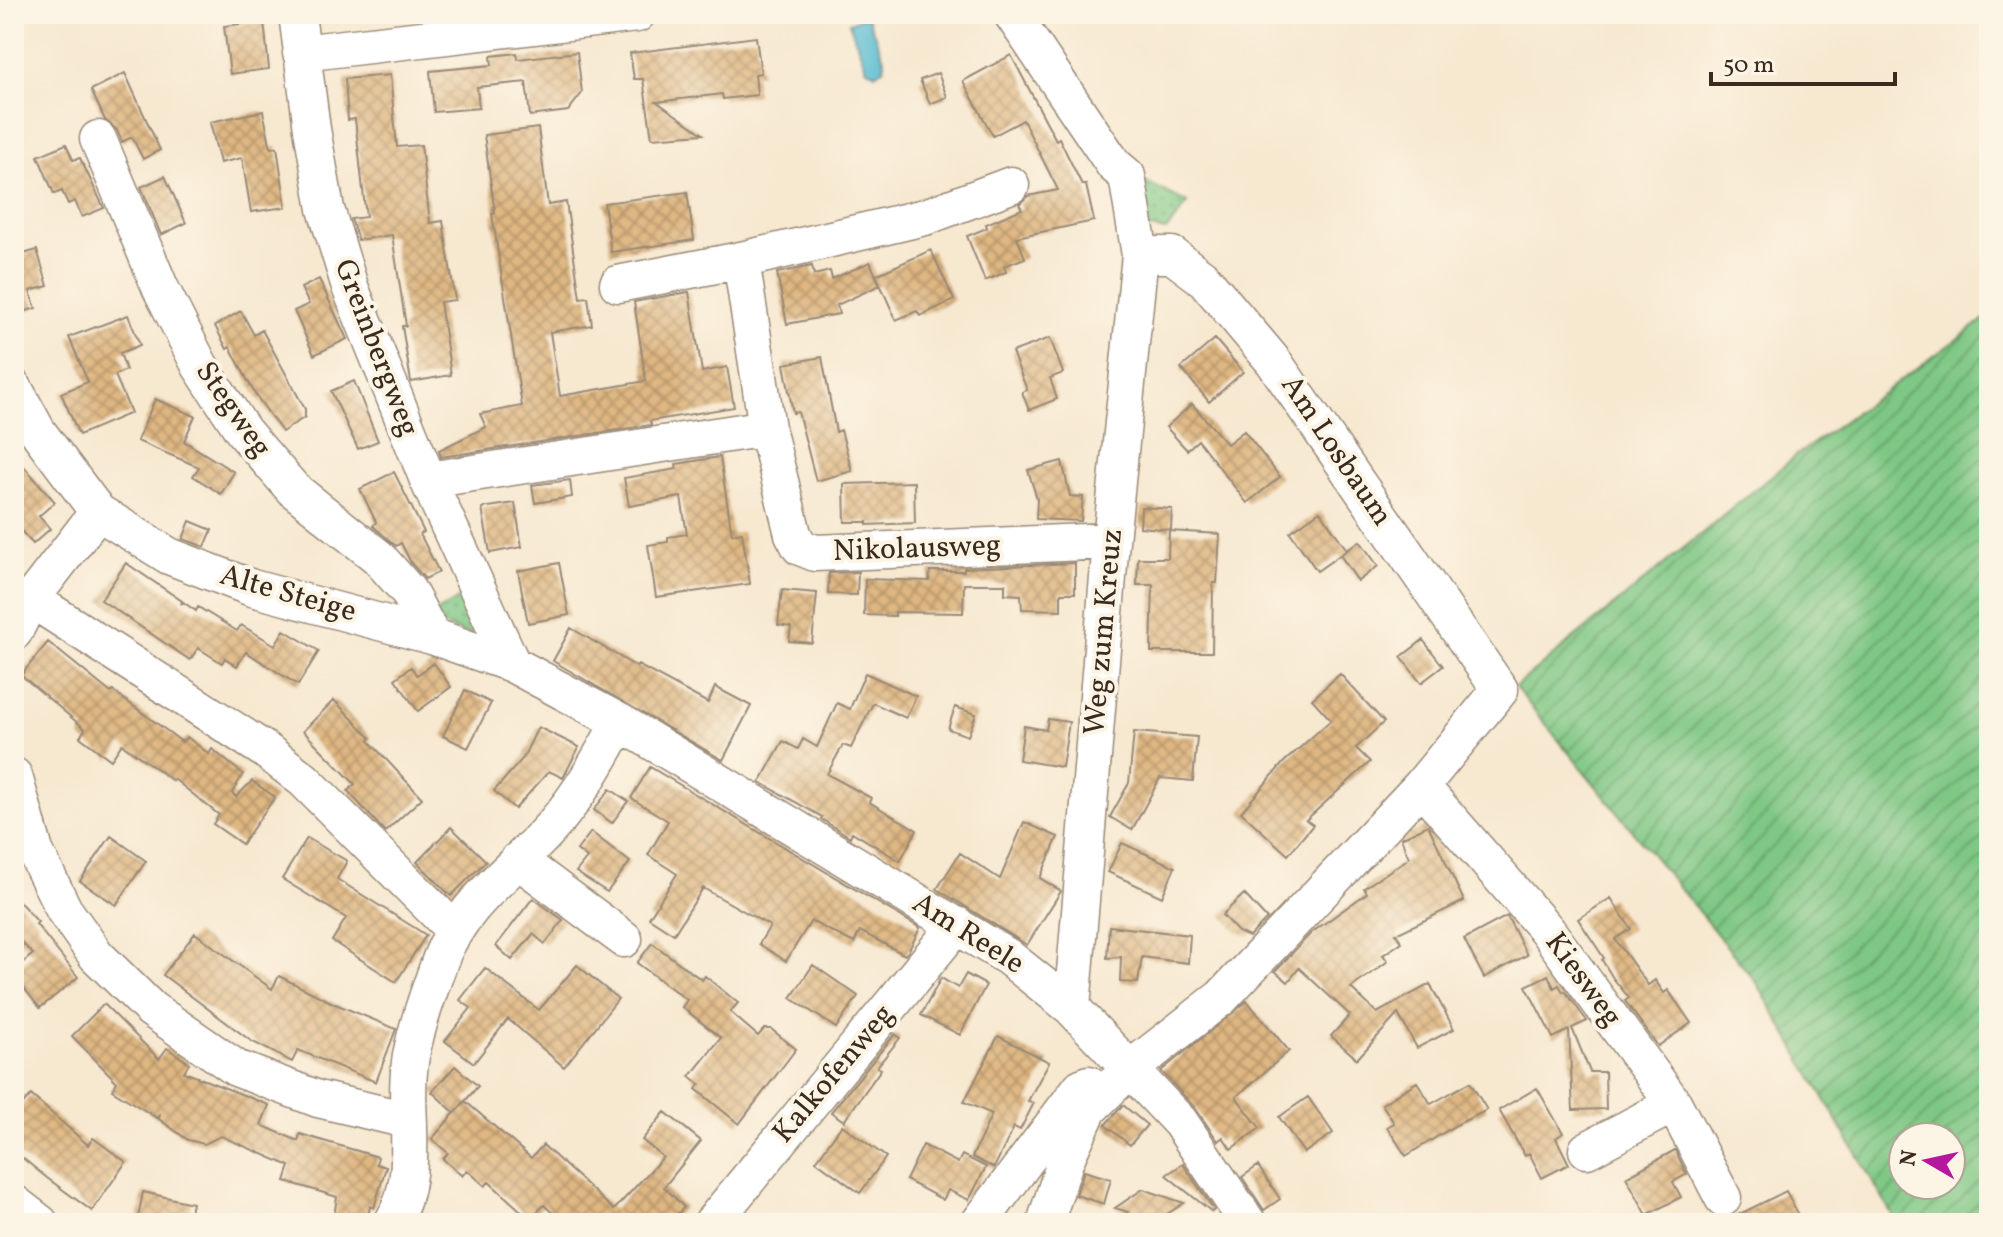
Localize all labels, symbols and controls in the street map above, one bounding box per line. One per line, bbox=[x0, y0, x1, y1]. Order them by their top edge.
scale bar bbox=[1711, 36, 1895, 86]
text: 50 m bbox=[1723, 49, 1775, 83]
street label: Greinbergweg bbox=[323, 253, 429, 443]
street label: Stegweg bbox=[185, 353, 281, 467]
street label: Am Losbaum bbox=[1270, 367, 1402, 535]
street label: Nikolausweg bbox=[832, 525, 1002, 573]
street label: Weg zum Kreuz bbox=[1074, 527, 1134, 737]
street label: Alte Steige bbox=[215, 554, 361, 634]
street label: Am Reele bbox=[904, 883, 1032, 985]
street label: Kiesweg bbox=[1534, 924, 1632, 1036]
street label: Kalkofenweg bbox=[763, 995, 905, 1153]
north arrow bbox=[1887, 1121, 1967, 1201]
text: N bbox=[1893, 1148, 1926, 1169]

